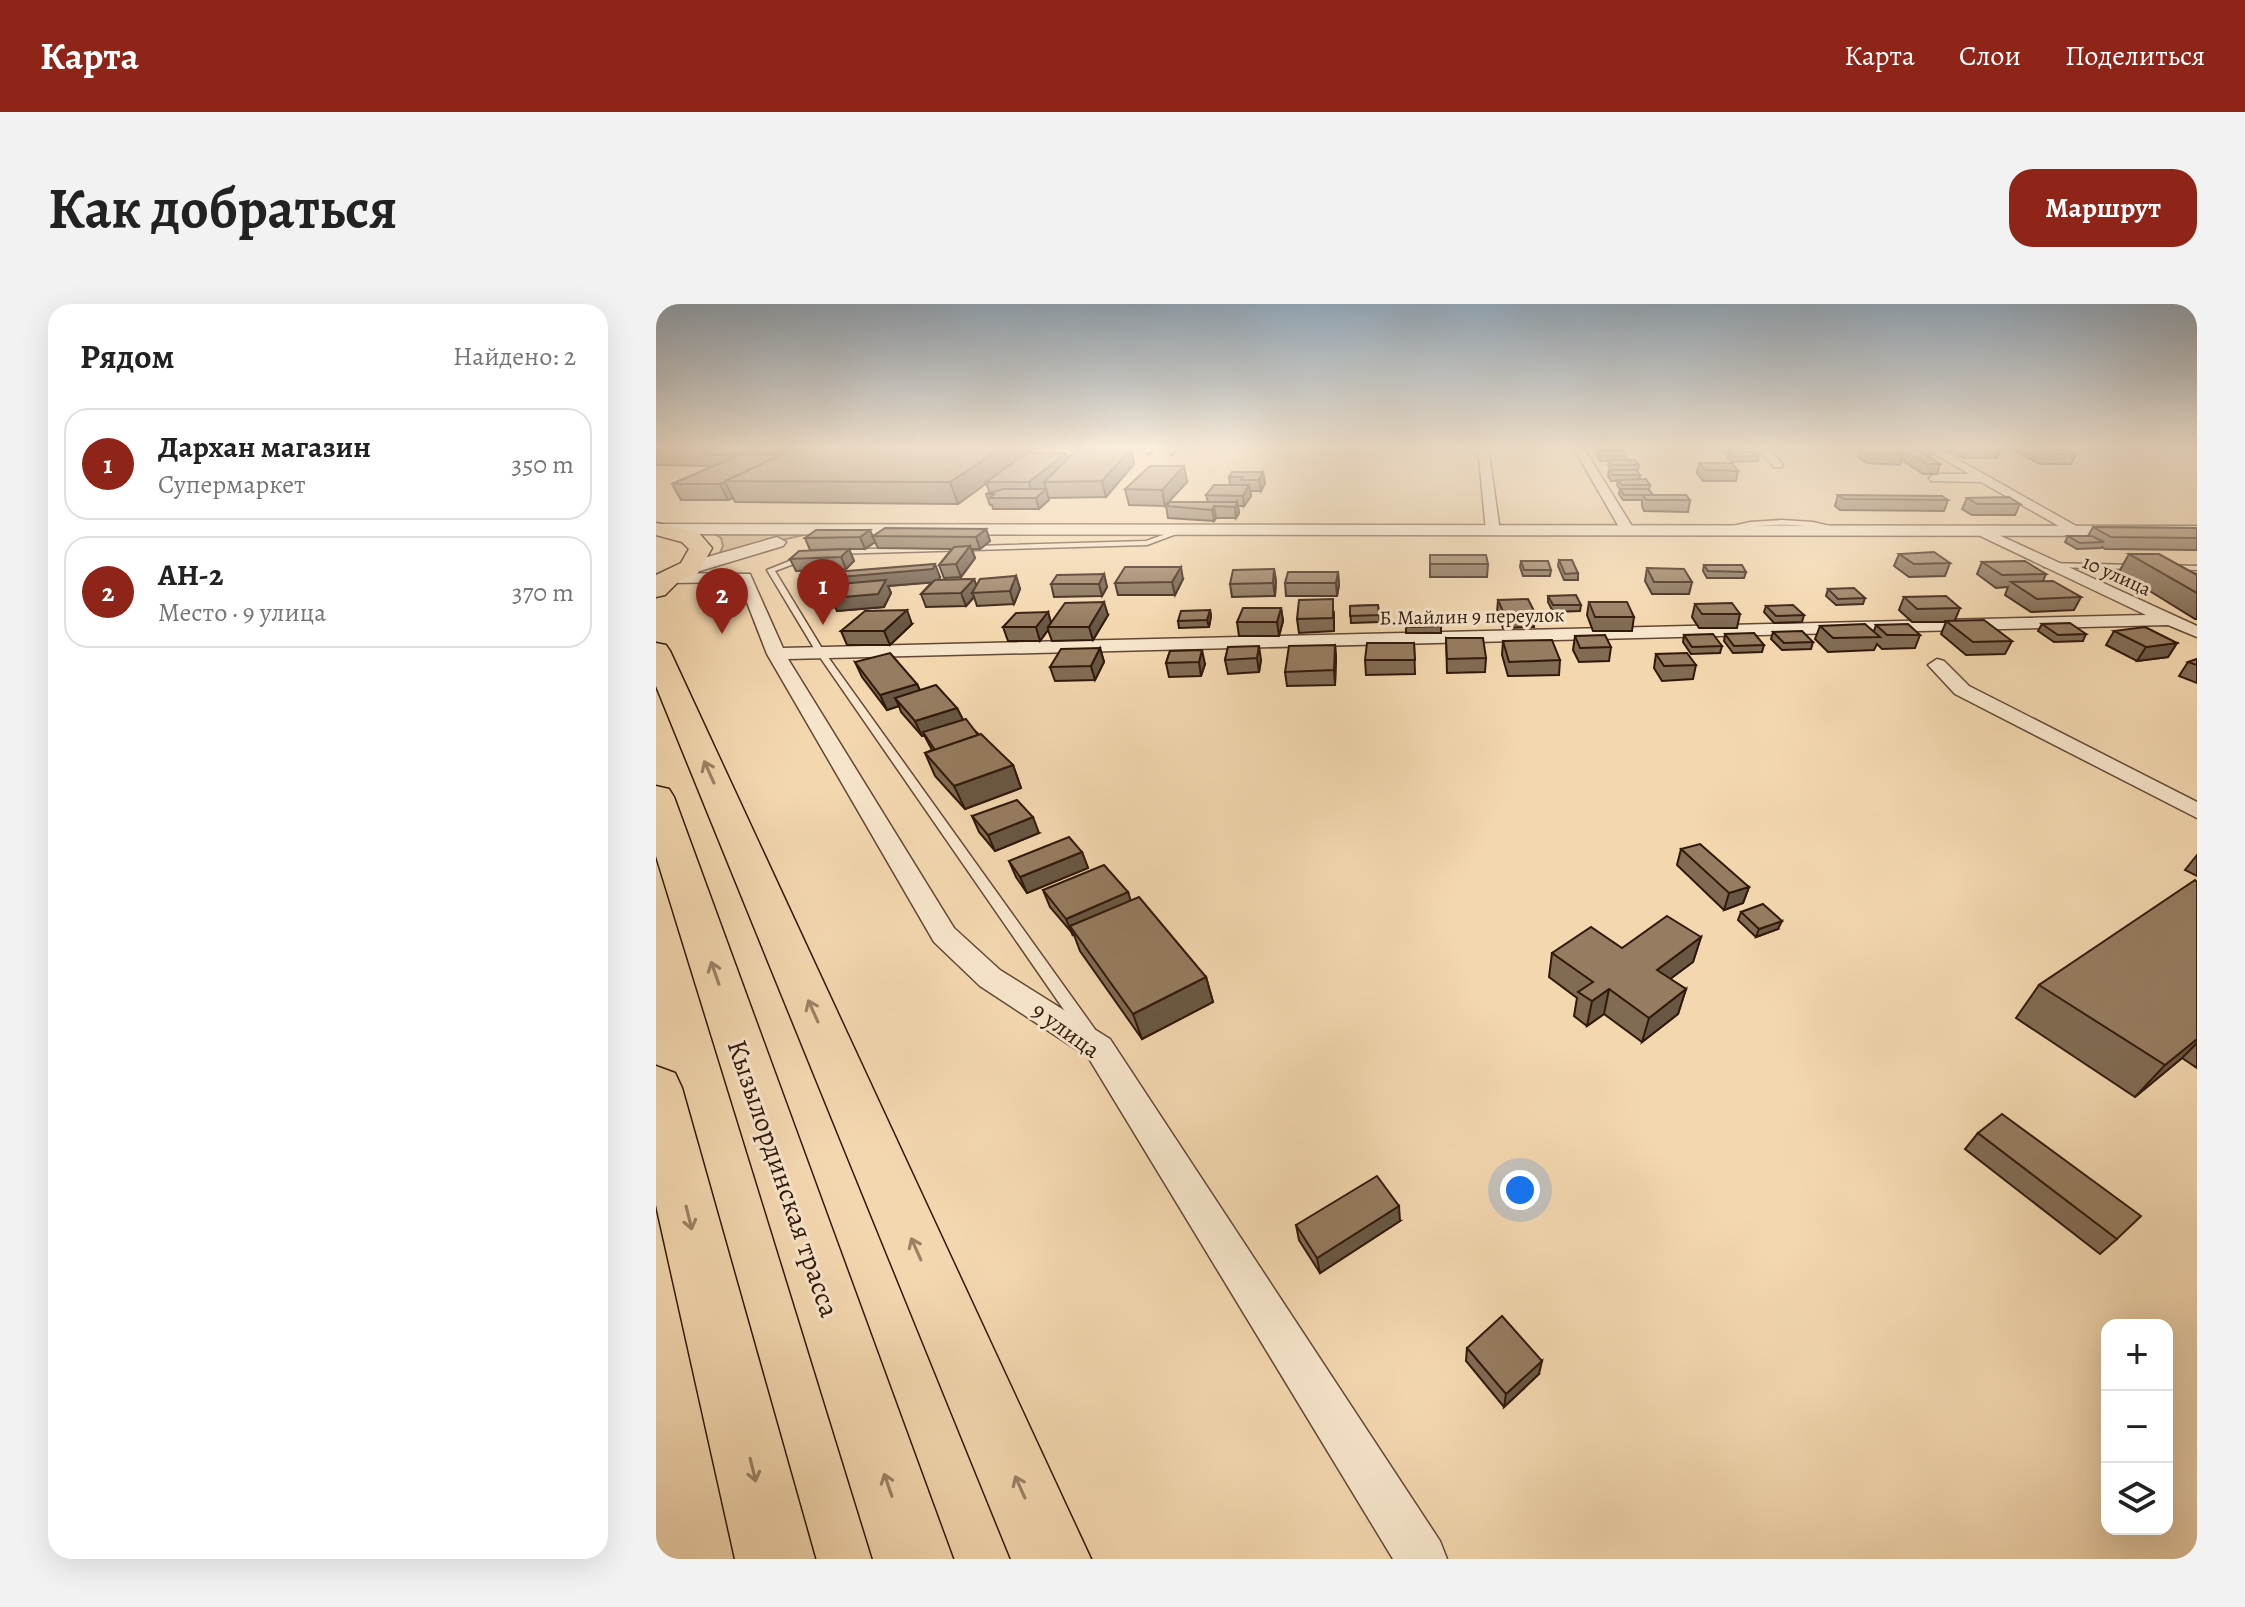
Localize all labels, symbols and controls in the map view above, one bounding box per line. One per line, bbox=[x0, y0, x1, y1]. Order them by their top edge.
text: Карта bbox=[40, 30, 139, 82]
text: Карта bbox=[1844, 37, 1915, 75]
text: Слои bbox=[1959, 37, 2021, 75]
text: Поделиться bbox=[2065, 37, 2205, 75]
button: Маршрут bbox=[2009, 169, 2197, 247]
text: Как добраться bbox=[48, 170, 397, 246]
text: Рядом bbox=[80, 333, 174, 380]
text: Найдено: 2 bbox=[453, 339, 576, 374]
text: Дархан магазин bbox=[158, 427, 371, 467]
text: 1 bbox=[103, 447, 113, 482]
text: 350 m bbox=[511, 447, 574, 482]
text: Супермаркет bbox=[158, 467, 306, 502]
street label: 10 улица bbox=[2078, 548, 2156, 603]
text: АН-2 bbox=[158, 555, 223, 595]
pin: 1 bbox=[797, 559, 849, 625]
pin: 2 bbox=[696, 568, 748, 634]
text: 2 bbox=[102, 575, 114, 610]
text: 370 m bbox=[512, 575, 574, 610]
text: Место · 9 улица bbox=[158, 595, 326, 630]
street label: Б.Майлин 9 переулок bbox=[1379, 601, 1565, 632]
one-way arrow bbox=[700, 761, 715, 785]
one-way arrow bbox=[707, 961, 722, 986]
street label: 9 улица bbox=[1025, 994, 1107, 1066]
one-way arrow bbox=[804, 999, 819, 1024]
street label: Кызылординская трасса bbox=[718, 1035, 848, 1322]
your location bbox=[1500, 1170, 1540, 1210]
one-way arrow bbox=[682, 1204, 697, 1230]
one-way arrow bbox=[908, 1237, 923, 1262]
map controls bbox=[2101, 1319, 2173, 1535]
button: + bbox=[2101, 1319, 2173, 1391]
button: − bbox=[2101, 1391, 2173, 1463]
one-way arrow bbox=[746, 1457, 761, 1482]
button: layers bbox=[2101, 1463, 2173, 1535]
one-way arrow bbox=[880, 1473, 894, 1498]
one-way arrow bbox=[1012, 1476, 1027, 1500]

